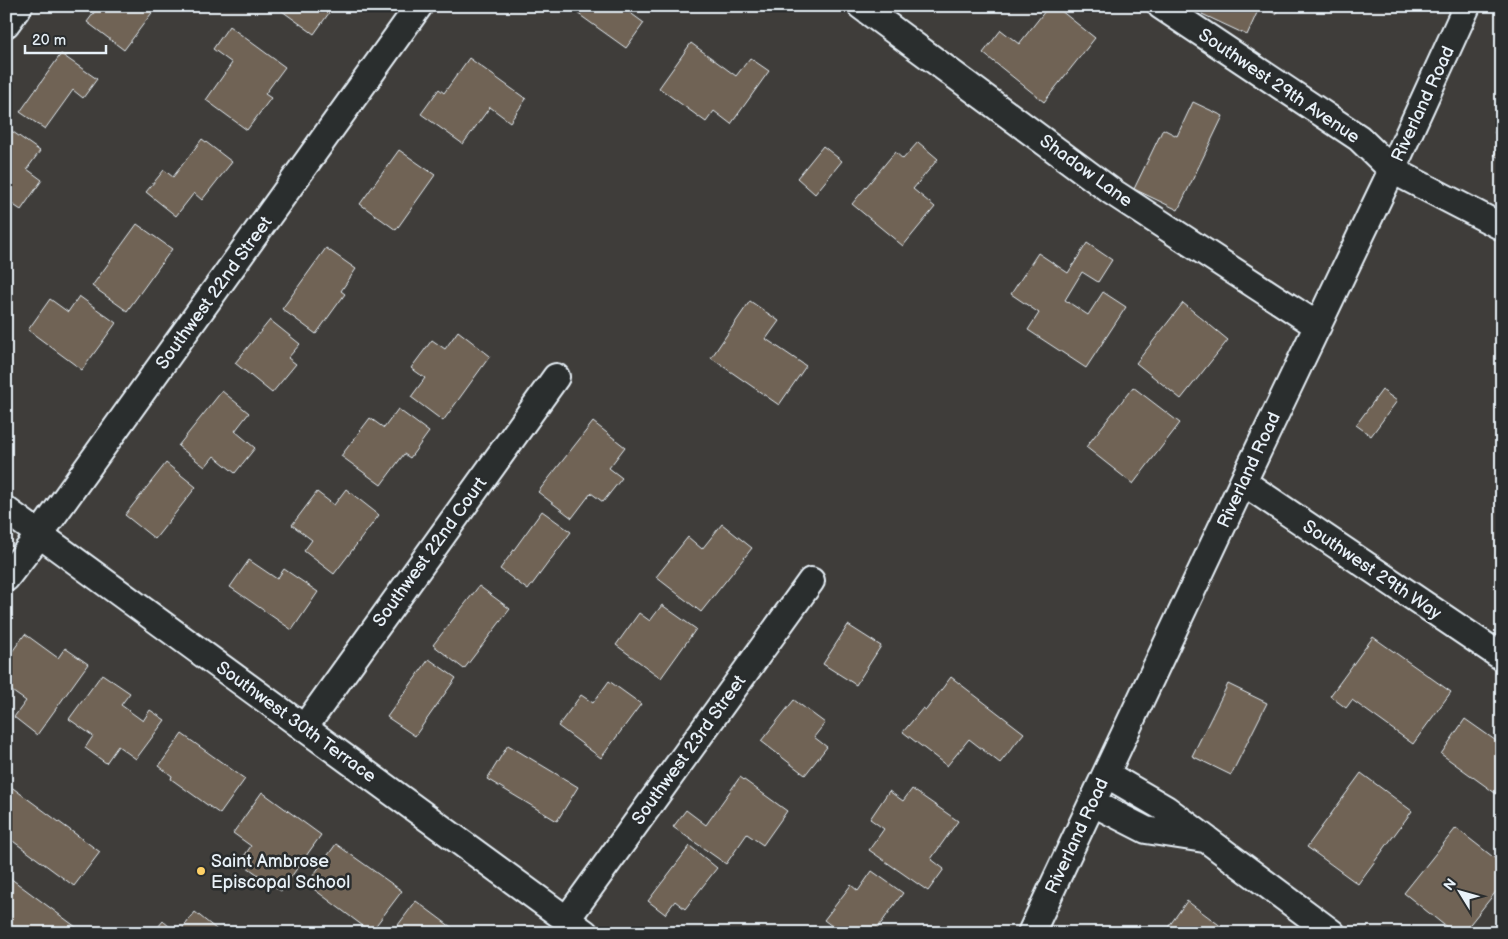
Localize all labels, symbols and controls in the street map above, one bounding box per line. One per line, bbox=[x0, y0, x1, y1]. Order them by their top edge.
scale bar bbox=[25, 22, 106, 54]
street label: Southwest 29th Avenue bbox=[1194, 24, 1364, 148]
text: 20 m bbox=[32, 31, 66, 50]
street label: Riverland Road bbox=[1387, 43, 1459, 165]
street label: Shadow Lane bbox=[1036, 130, 1137, 212]
street label: Southwest 22nd Street bbox=[151, 212, 277, 374]
street label: Riverland Road bbox=[1213, 409, 1285, 531]
street label: Southwest 22nd Court bbox=[369, 473, 492, 631]
street label: Southwest 29th Way bbox=[1299, 516, 1446, 625]
street label: Southwest 30th Terrace bbox=[212, 657, 380, 787]
street label: Southwest 23rd Street bbox=[628, 671, 751, 829]
street label: Riverland Road bbox=[1041, 775, 1113, 897]
place label: Saint Ambrose Episcopal School bbox=[211, 851, 350, 893]
marker: Saint Ambrose Episcopal School bbox=[195, 865, 207, 877]
north arrow bbox=[1436, 866, 1486, 916]
text: N bbox=[1440, 875, 1460, 894]

